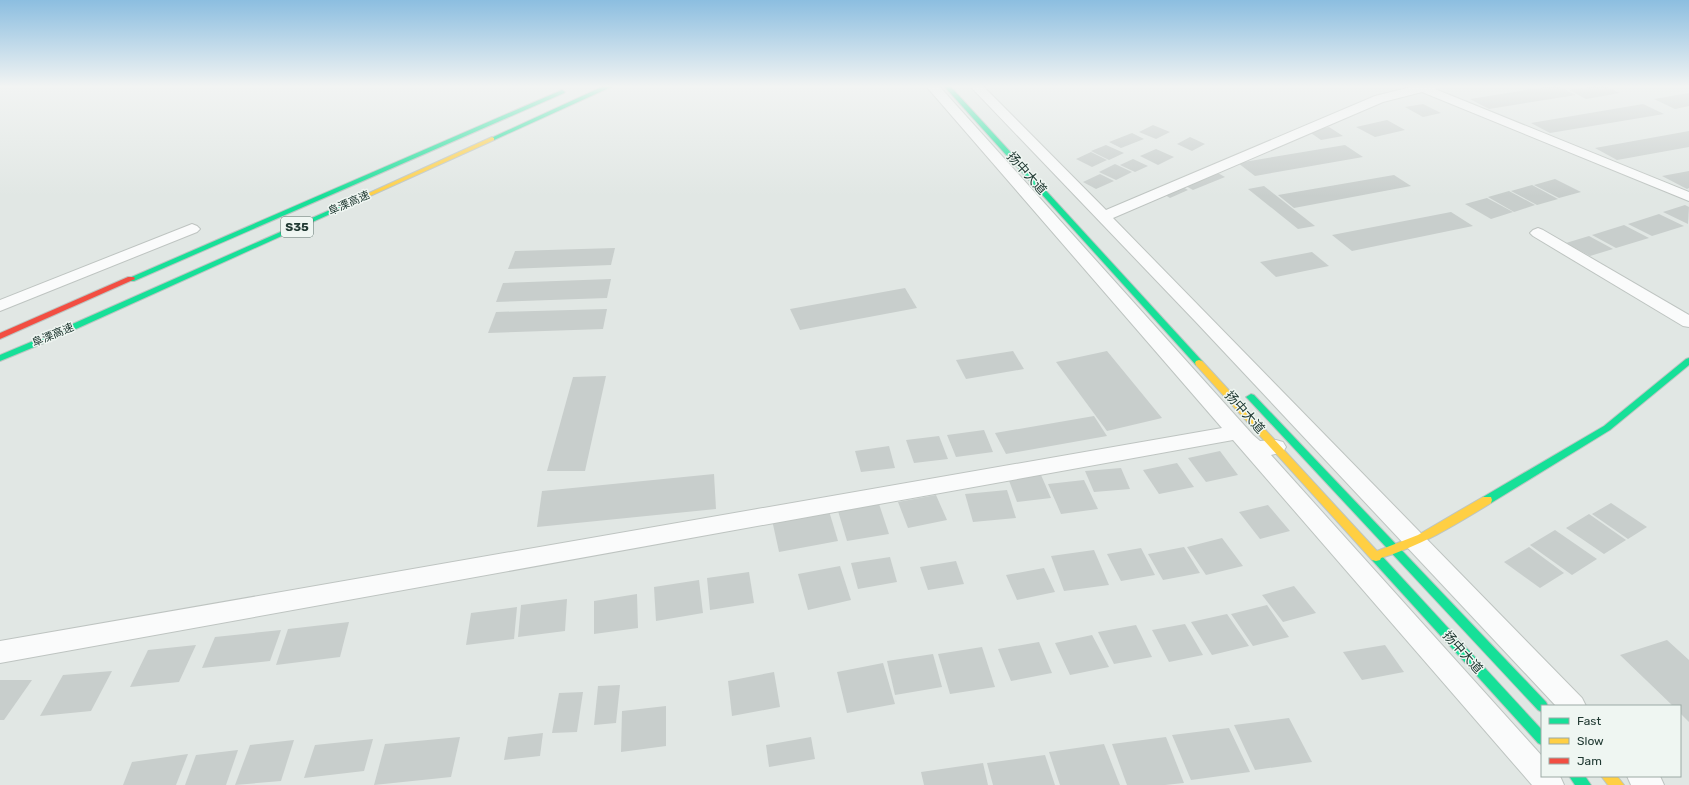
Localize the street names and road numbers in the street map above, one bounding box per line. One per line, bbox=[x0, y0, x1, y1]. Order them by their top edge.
street label: 扬中大道 bbox=[1004, 149, 1050, 197]
street label: 阜溧高速 bbox=[326, 188, 372, 218]
road number: S35 bbox=[281, 217, 313, 237]
street label: 阜溧高速 bbox=[30, 320, 76, 350]
street label: 扬中大道 bbox=[1222, 388, 1268, 436]
street label: 扬中大道 bbox=[1440, 628, 1486, 676]

